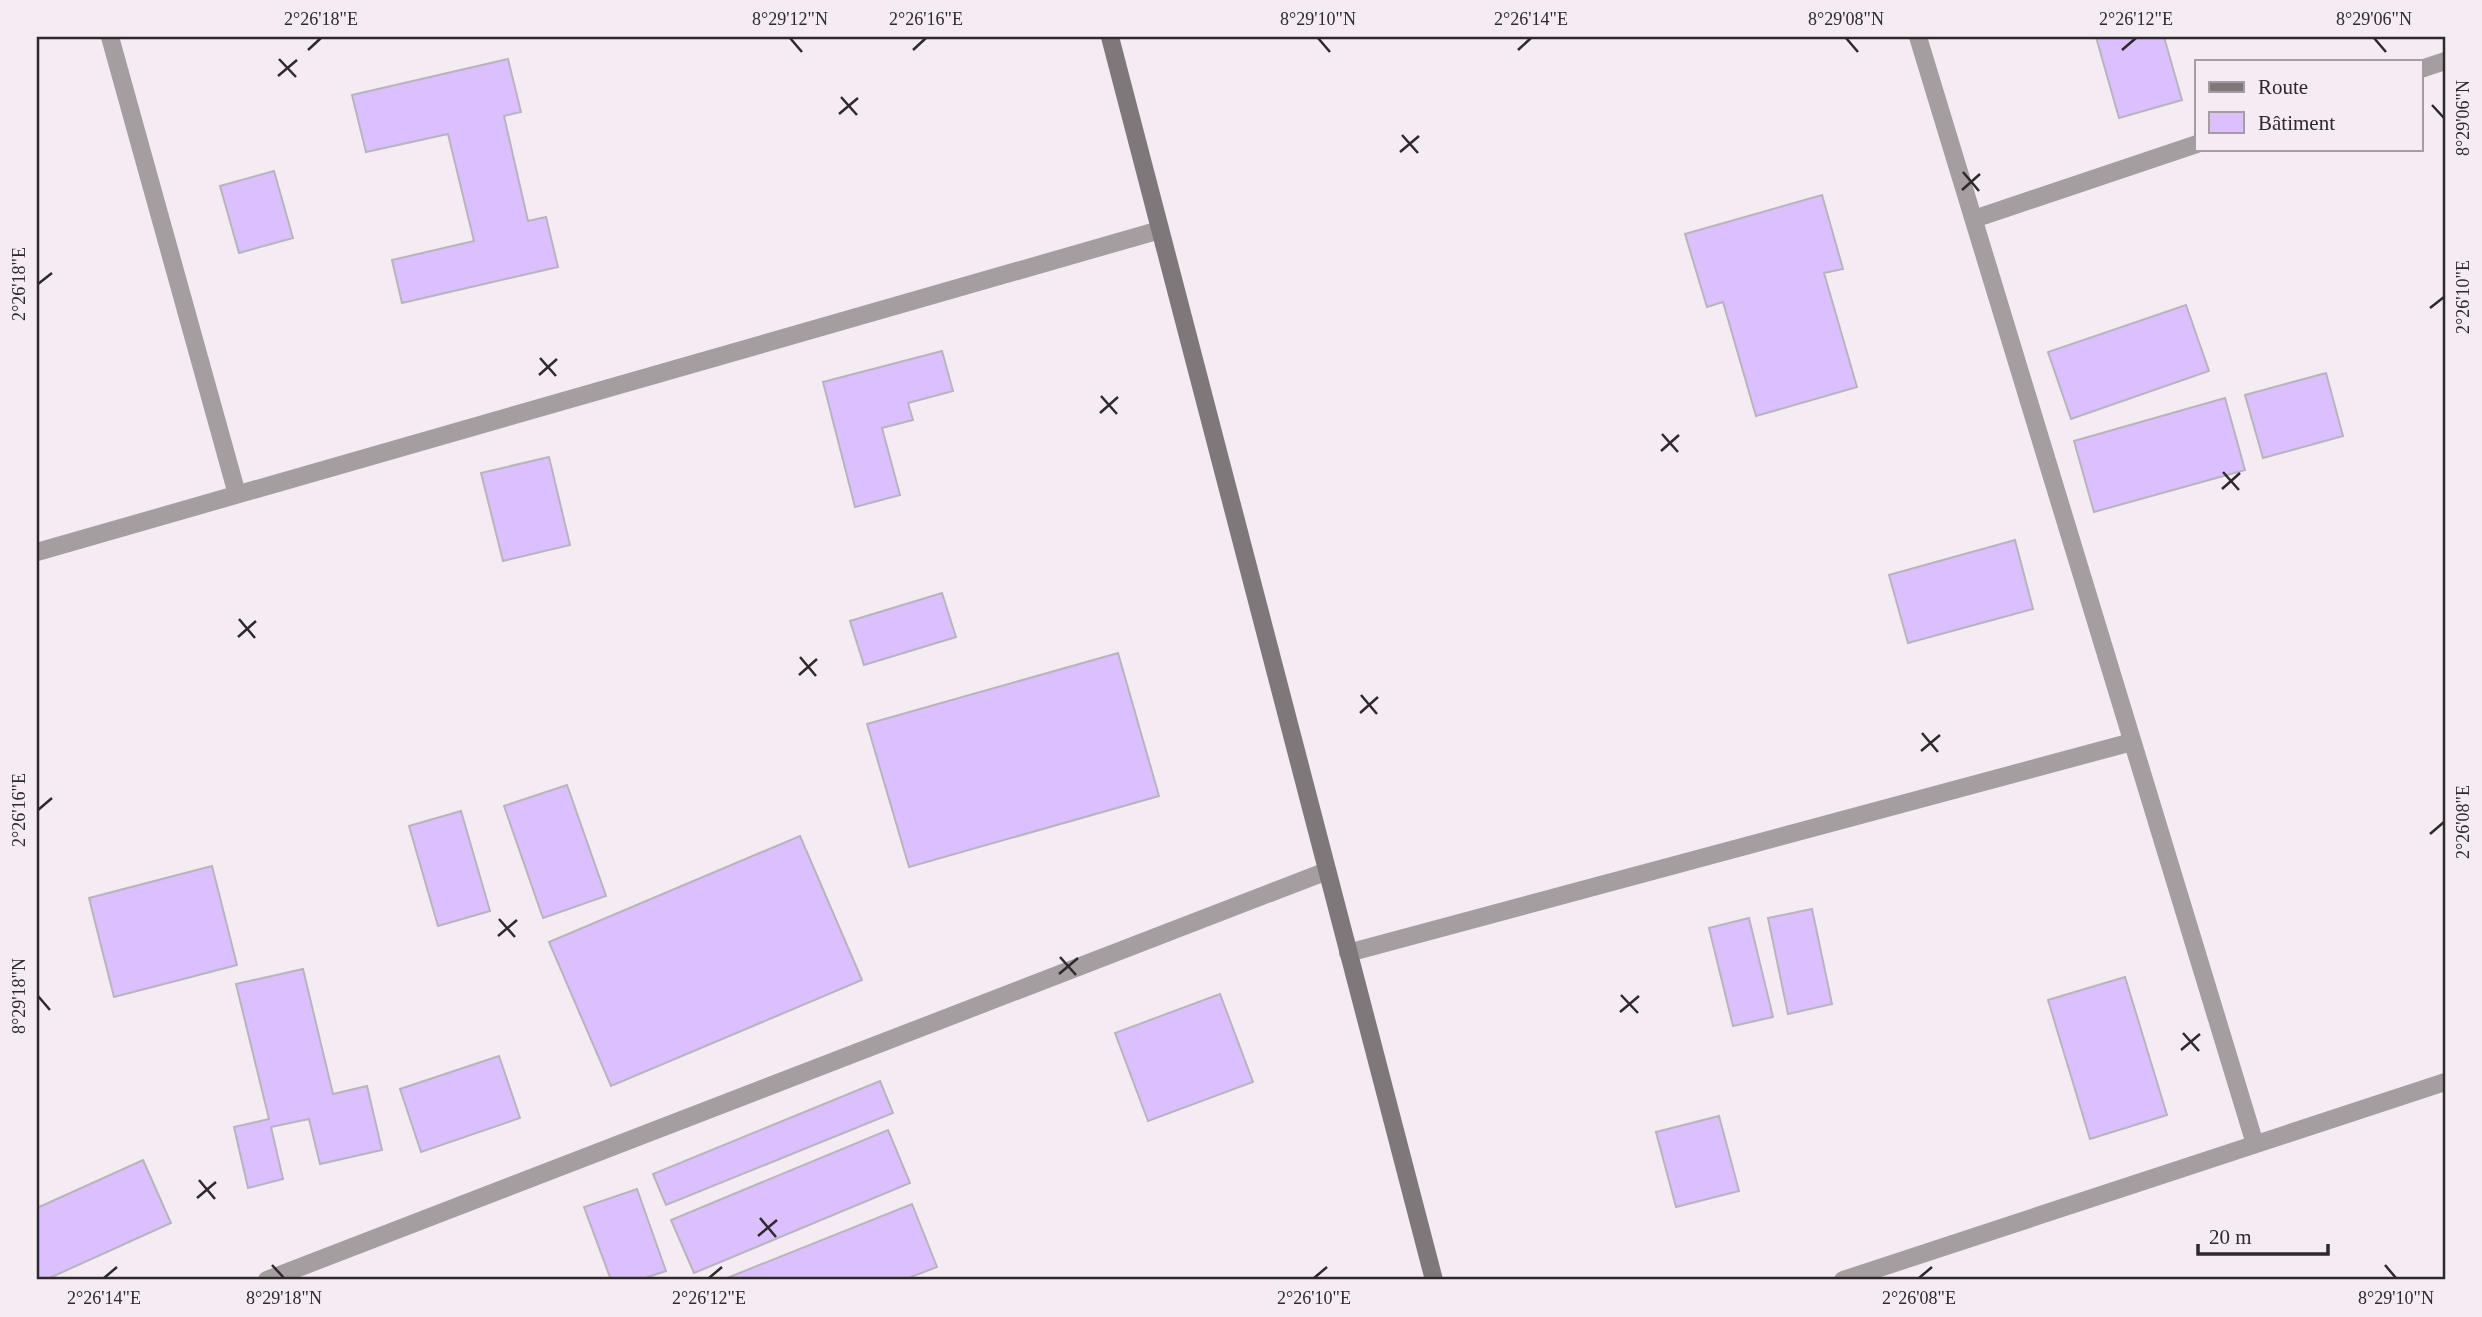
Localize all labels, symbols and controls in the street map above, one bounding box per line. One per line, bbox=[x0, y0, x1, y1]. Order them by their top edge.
text: 2°26'18"E bbox=[284, 9, 358, 29]
text: 8°29'12"N bbox=[752, 9, 828, 29]
text: 2°26'16"E bbox=[889, 9, 963, 29]
text: 8°29'10"N bbox=[1280, 9, 1356, 29]
text: 2°26'14"E bbox=[1494, 9, 1568, 29]
text: 8°29'08"N bbox=[1808, 9, 1884, 29]
text: 2°26'12"E bbox=[2099, 9, 2173, 29]
text: 8°29'06"N bbox=[2336, 9, 2412, 29]
legend bbox=[2195, 60, 2422, 150]
text: Route bbox=[2258, 75, 2308, 99]
text: 8°29'06"N bbox=[2453, 80, 2473, 156]
text: Bâtiment bbox=[2258, 111, 2335, 135]
text: 2°26'18"E bbox=[9, 247, 29, 321]
text: 2°26'10"E bbox=[2453, 260, 2473, 334]
text: 2°26'16"E bbox=[9, 773, 29, 847]
text: 2°26'08"E bbox=[2453, 785, 2473, 859]
text: 8°29'18"N bbox=[9, 958, 29, 1034]
scale bar bbox=[2198, 1212, 2328, 1256]
text: 20 m bbox=[2209, 1225, 2252, 1249]
text: 2°26'14"E bbox=[67, 1288, 141, 1308]
text: 8°29'18"N bbox=[246, 1288, 322, 1308]
text: 2°26'12"E bbox=[672, 1288, 746, 1308]
text: 2°26'10"E bbox=[1277, 1288, 1351, 1308]
text: 2°26'08"E bbox=[1882, 1288, 1956, 1308]
text: 8°29'10"N bbox=[2358, 1288, 2434, 1308]

